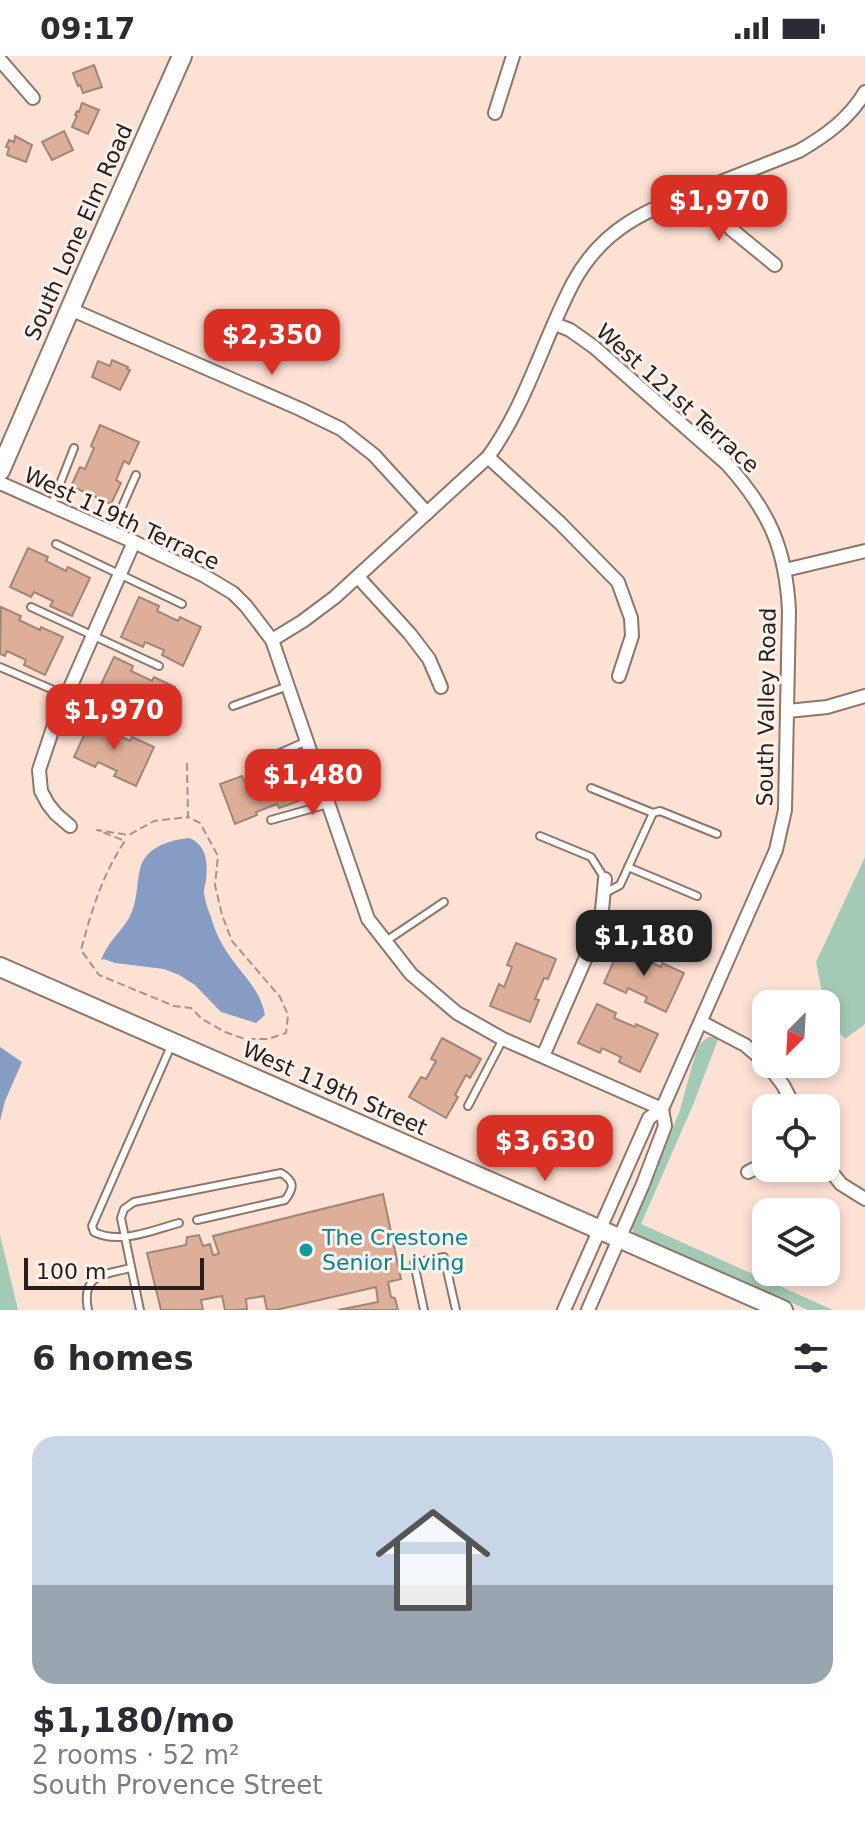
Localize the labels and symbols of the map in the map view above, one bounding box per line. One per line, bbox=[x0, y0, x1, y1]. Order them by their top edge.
street label: South Lone Elm Road bbox=[19, 120, 138, 344]
pin: $1,970 bbox=[654, 175, 784, 243]
pin: $2,350 bbox=[207, 309, 337, 377]
street label: West 121st Terrace bbox=[591, 319, 764, 478]
street label: West 119th Terrace bbox=[20, 462, 223, 575]
street label: South Valley Road bbox=[752, 607, 781, 807]
pin: $1,970 bbox=[49, 684, 179, 752]
pin: $1,480 bbox=[248, 749, 378, 817]
pin: $1,180 bbox=[579, 910, 709, 978]
north arrow bbox=[752, 990, 840, 1078]
street label: West 119th Street bbox=[239, 1036, 431, 1141]
pin: $3,630 bbox=[480, 1115, 610, 1183]
place label: The Crestone Senior Living bbox=[321, 1225, 468, 1275]
marker: The Crestone Senior Living bbox=[297, 1241, 315, 1259]
scale bar bbox=[24, 1254, 204, 1290]

